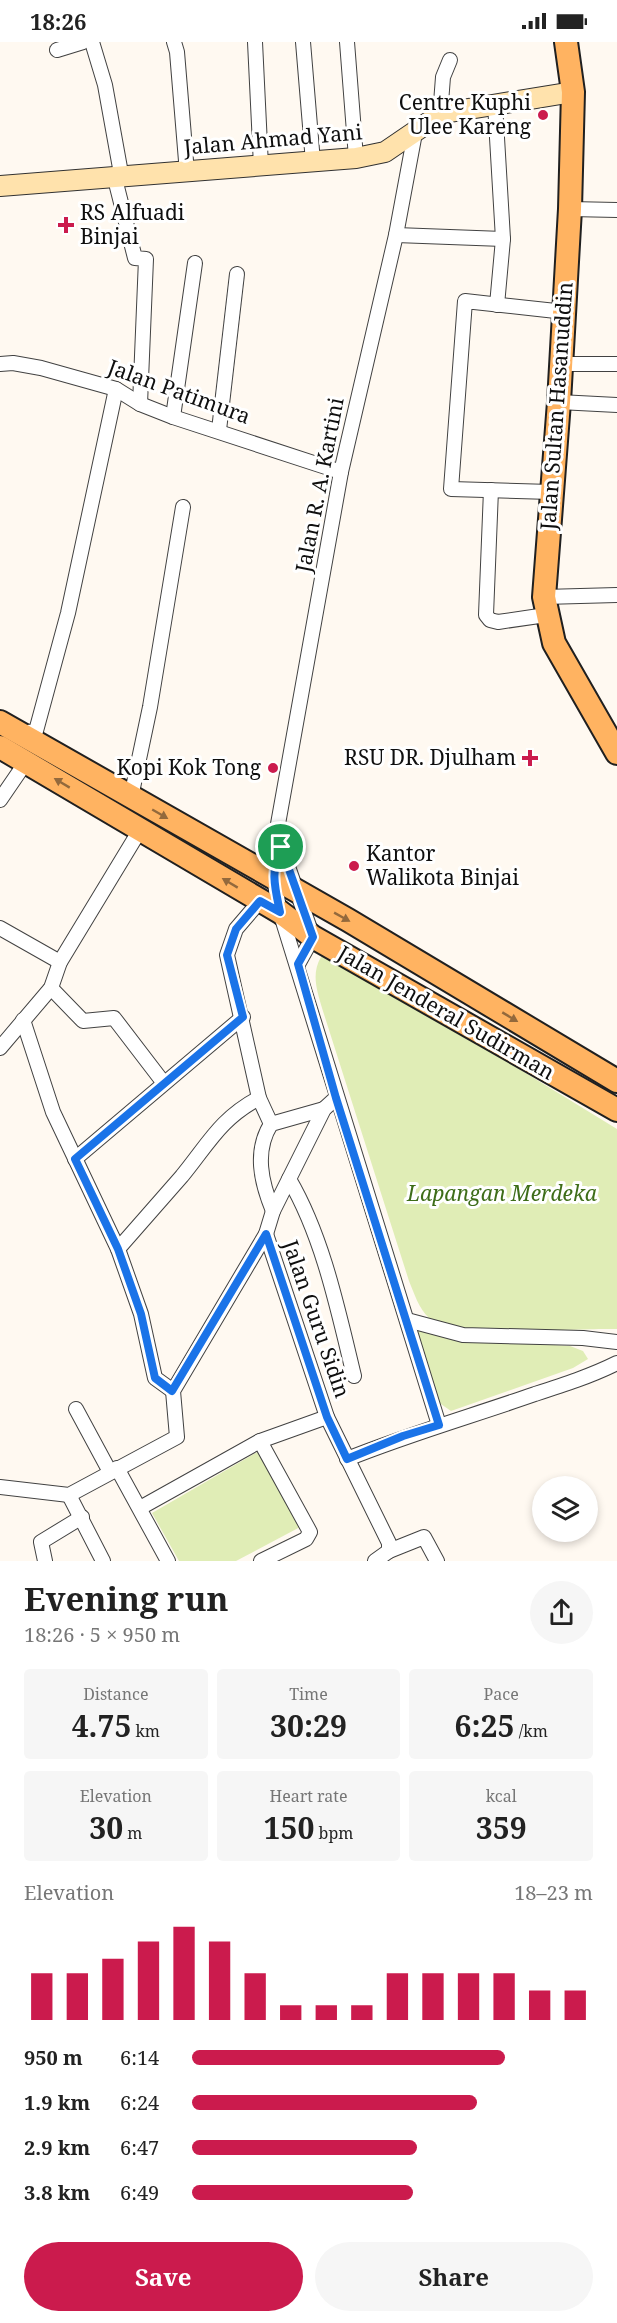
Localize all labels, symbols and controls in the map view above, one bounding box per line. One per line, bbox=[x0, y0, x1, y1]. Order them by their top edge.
text: 18:26 bbox=[30, 6, 86, 36]
place label: Centre Kuphi Ulee Kareng bbox=[399, 88, 532, 140]
marker: Centre Kuphi Ulee Kareng bbox=[536, 108, 550, 122]
street label: Jalan Ahmad Yani bbox=[182, 117, 363, 161]
place label: RS Alfuadi Binjai bbox=[80, 198, 185, 250]
marker: RS Alfuadi Binjai bbox=[57, 216, 75, 234]
street label: Jalan Sultan Hasanuddin bbox=[533, 281, 579, 532]
street label: Jalan Patimura bbox=[103, 352, 254, 430]
street label: Jalan R. A. Kartini bbox=[288, 395, 350, 576]
place label: RSU DR. Djulham bbox=[344, 743, 516, 771]
marker: RSU DR. Djulham bbox=[521, 749, 539, 767]
place label: Kopi Kok Tong bbox=[117, 753, 262, 781]
marker: Kopi Kok Tong bbox=[266, 761, 280, 775]
one-way arrow bbox=[54, 778, 70, 789]
one-way arrow bbox=[152, 808, 168, 819]
pin bbox=[255, 821, 306, 872]
icon: arrive bbox=[264, 830, 297, 863]
place label: Kantor Walikota Binjai bbox=[366, 839, 519, 891]
marker: Kantor Walikota Binjai bbox=[347, 859, 361, 873]
one-way arrow bbox=[222, 877, 238, 888]
one-way arrow bbox=[334, 912, 351, 922]
street label: Jalan Jenderal Sudirman bbox=[332, 938, 560, 1086]
one-way arrow bbox=[502, 1011, 518, 1022]
park label: Lapangan Merdeka bbox=[406, 1179, 598, 1207]
street label: Jalan Guru Sidin bbox=[277, 1235, 357, 1401]
map controls bbox=[532, 1476, 598, 1542]
button: layers bbox=[532, 1476, 598, 1542]
text: Evening run bbox=[24, 1576, 228, 1621]
button: share bbox=[530, 1581, 593, 1644]
text: 18:26 · 5 × 950 m bbox=[24, 1621, 180, 1648]
text: Distance bbox=[83, 1683, 149, 1705]
text: Time bbox=[289, 1683, 328, 1705]
text: Pace bbox=[484, 1683, 519, 1705]
text: 4.75 bbox=[72, 1705, 131, 1746]
text: 30:29 bbox=[270, 1705, 347, 1746]
text: 6:25 bbox=[455, 1705, 515, 1746]
text: km bbox=[131, 1720, 160, 1742]
text: /km bbox=[515, 1720, 548, 1742]
text: Elevation bbox=[80, 1785, 152, 1807]
text: Heart rate bbox=[269, 1785, 348, 1807]
text: kcal bbox=[486, 1785, 517, 1807]
text: 30 bbox=[89, 1807, 123, 1848]
text: 150 bbox=[264, 1807, 314, 1848]
text: 359 bbox=[476, 1807, 527, 1848]
text: m bbox=[123, 1822, 142, 1844]
text: bpm bbox=[314, 1822, 353, 1844]
text: Elevation bbox=[24, 1879, 114, 1906]
text: 18–23 m bbox=[514, 1879, 593, 1906]
text: 950 m bbox=[24, 2044, 83, 2071]
text: 6:14 bbox=[120, 2044, 159, 2071]
text: 1.9 km bbox=[24, 2089, 90, 2116]
text: 6:24 bbox=[120, 2089, 159, 2116]
text: 2.9 km bbox=[24, 2134, 90, 2161]
text: 6:47 bbox=[120, 2134, 159, 2161]
text: 3.8 km bbox=[24, 2179, 90, 2206]
text: 6:49 bbox=[120, 2179, 159, 2206]
button: Save bbox=[24, 2242, 303, 2311]
button: Share bbox=[315, 2242, 593, 2311]

